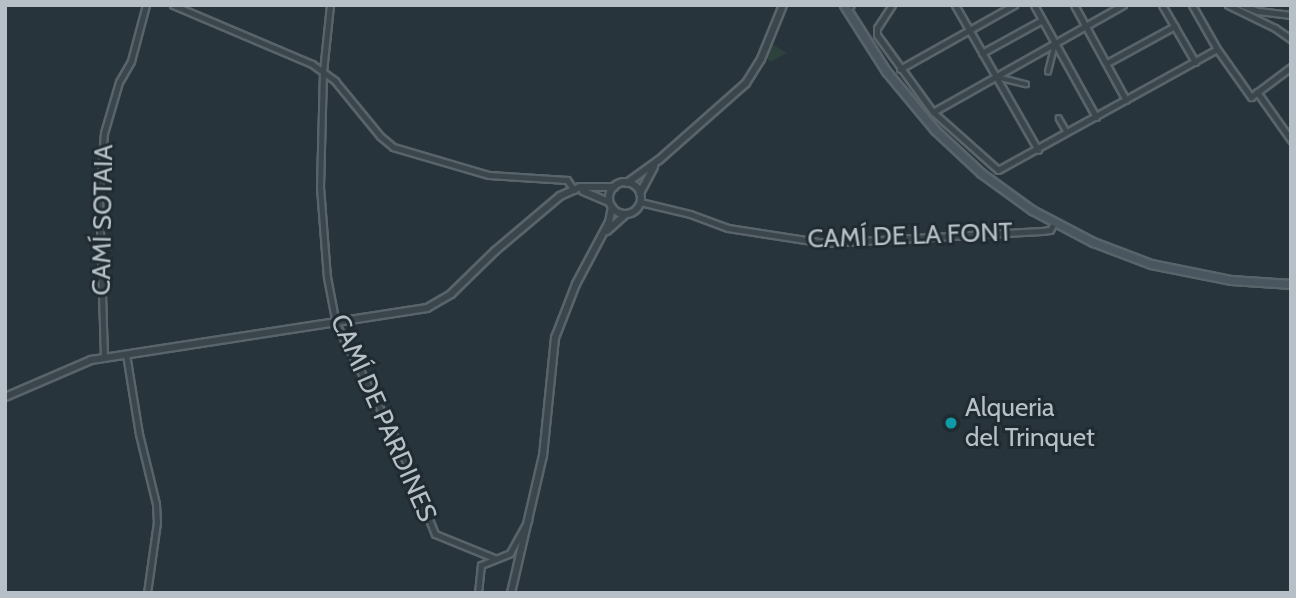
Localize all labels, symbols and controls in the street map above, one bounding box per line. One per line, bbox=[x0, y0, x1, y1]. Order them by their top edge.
street label: CAMÍ SOTAIA bbox=[86, 144, 120, 296]
street label: CAMÍ DE LA FONT bbox=[807, 217, 1013, 255]
street label: CAMÍ DE PARDINES bbox=[323, 310, 443, 526]
place label: Alqueria del Trinquet bbox=[965, 392, 1095, 453]
marker: Alqueria del Trinquet bbox=[943, 415, 959, 431]

